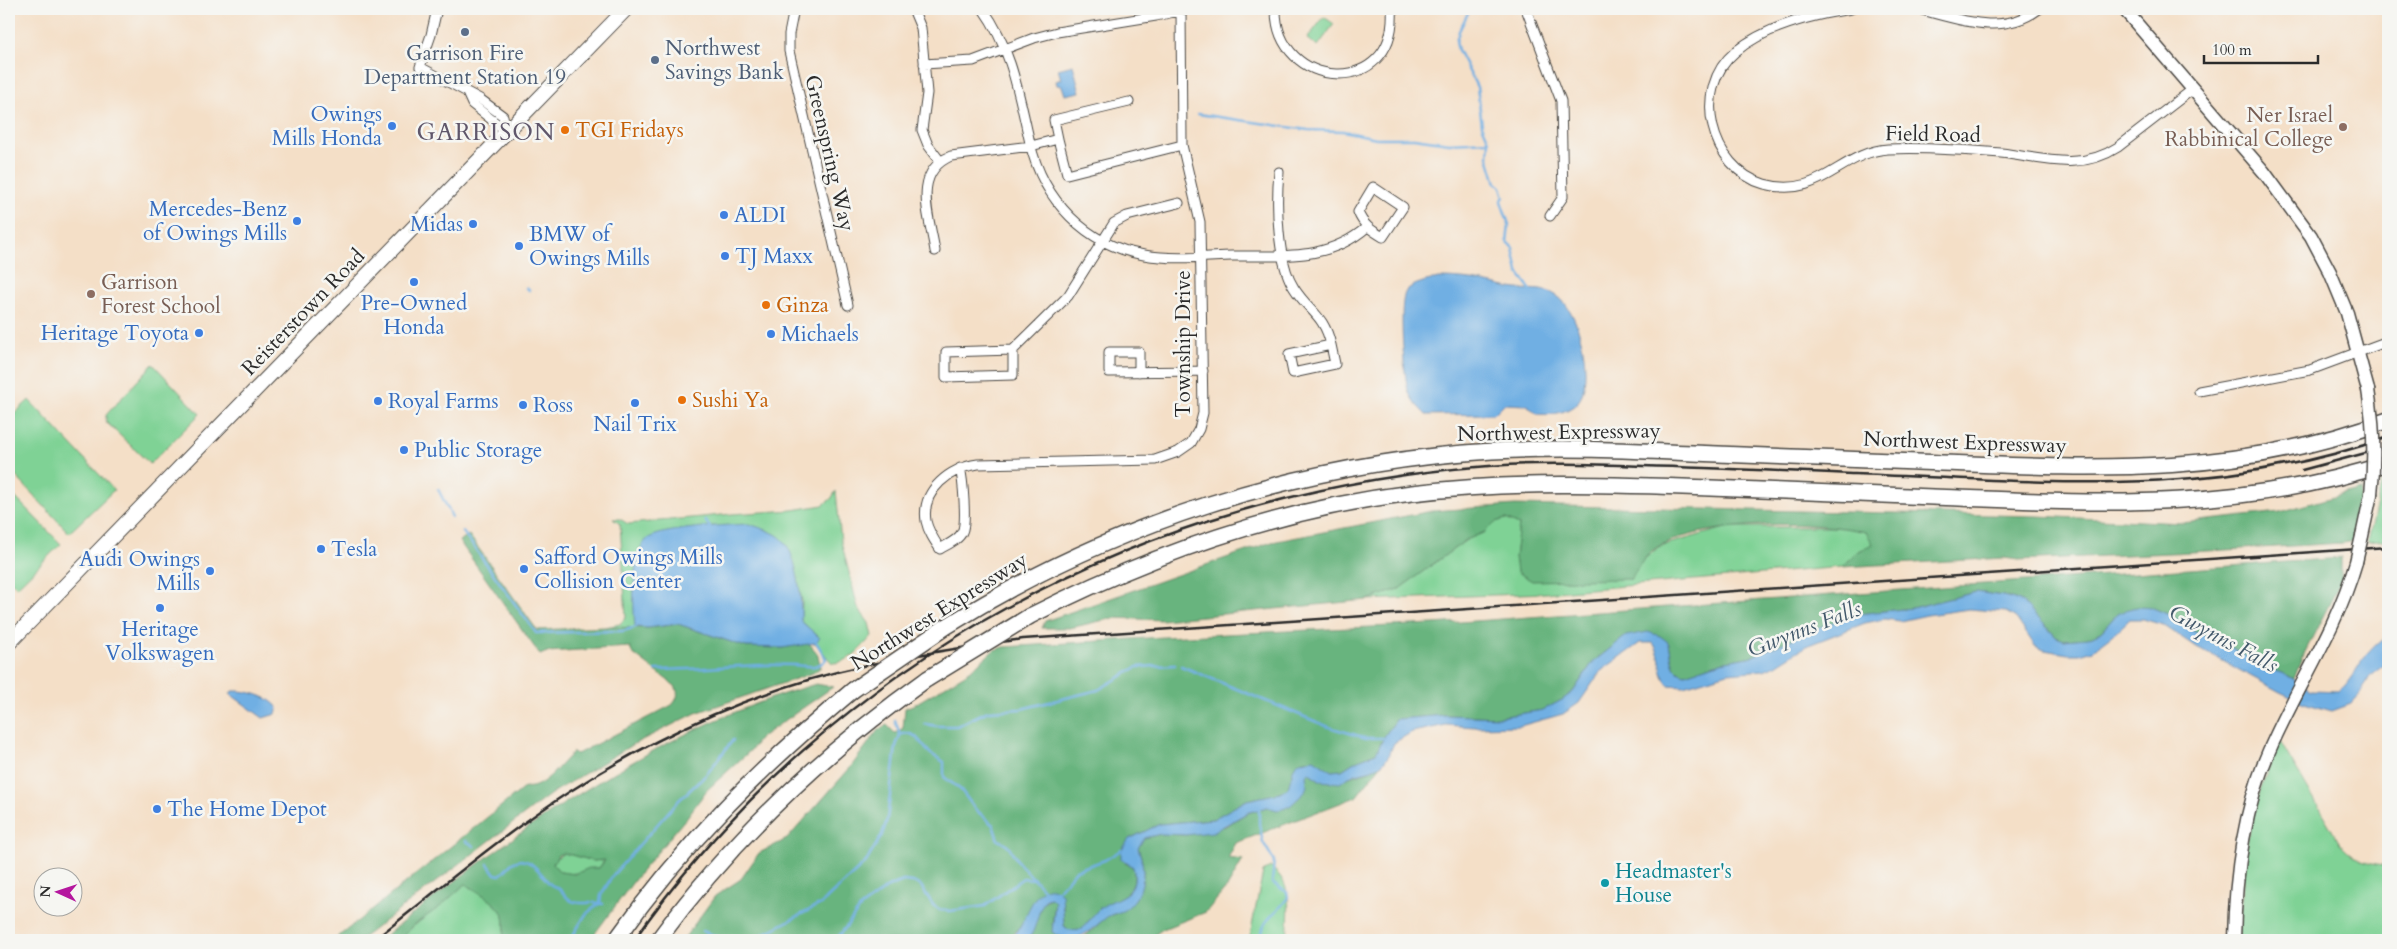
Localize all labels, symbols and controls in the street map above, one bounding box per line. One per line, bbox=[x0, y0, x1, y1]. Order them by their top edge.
marker: Garrison Fire Department Station 19 bbox=[459, 26, 471, 38]
scale bar bbox=[2204, 32, 2318, 64]
place label: Northwest Savings Bank bbox=[665, 34, 785, 87]
place label: Garrison Fire Department Station 19 bbox=[364, 39, 566, 92]
text: 100 m bbox=[2212, 40, 2252, 60]
marker: Northwest Savings Bank bbox=[649, 54, 661, 66]
street label: Greenspring Way bbox=[797, 72, 862, 234]
place label: Owings Mills Honda bbox=[272, 100, 382, 153]
place label: Ner Israel Rabbinical College bbox=[2165, 101, 2333, 154]
district label: GARRISON bbox=[417, 116, 555, 149]
place label: TGI Fridays bbox=[575, 116, 684, 145]
street label: Field Road bbox=[1885, 119, 1981, 150]
marker: Owings Mills Honda bbox=[386, 120, 398, 132]
marker: Ner Israel Rabbinical College bbox=[2337, 121, 2349, 133]
marker: TGI Fridays bbox=[559, 124, 571, 136]
place label: Mercedes-Benz of Owings Mills bbox=[143, 195, 288, 248]
place label: ALDI bbox=[734, 201, 786, 230]
marker: ALDI bbox=[718, 209, 730, 221]
place label: Midas bbox=[410, 210, 463, 239]
marker: Mercedes-Benz of Owings Mills bbox=[291, 215, 303, 227]
marker: Midas bbox=[467, 218, 479, 230]
place label: BMW of Owings Mills bbox=[529, 220, 650, 273]
marker: BMW of Owings Mills bbox=[513, 240, 525, 252]
street label: Reisterstown Road bbox=[235, 242, 372, 382]
place label: TJ Maxx bbox=[735, 242, 813, 271]
marker: TJ Maxx bbox=[719, 250, 731, 262]
place label: Garrison Forest School bbox=[101, 268, 220, 321]
street label: Township Drive bbox=[1169, 270, 1198, 418]
marker: Pre-Owned Honda bbox=[408, 276, 420, 288]
marker: Garrison Forest School bbox=[85, 288, 97, 300]
place label: Pre-Owned Honda bbox=[361, 289, 467, 342]
place label: Ginza bbox=[776, 291, 829, 320]
marker: Ginza bbox=[760, 299, 772, 311]
place label: Heritage Toyota bbox=[41, 319, 189, 348]
place label: Michaels bbox=[781, 320, 859, 349]
marker: Heritage Toyota bbox=[193, 327, 205, 339]
marker: Michaels bbox=[765, 328, 777, 340]
place label: Sushi Ya bbox=[692, 386, 769, 415]
place label: Royal Farms bbox=[388, 387, 499, 416]
place label: Ross bbox=[533, 391, 573, 420]
marker: Sushi Ya bbox=[676, 394, 688, 406]
marker: Royal Farms bbox=[372, 395, 384, 407]
marker: Nail Trix bbox=[629, 397, 641, 409]
marker: Ross bbox=[517, 399, 529, 411]
place label: Nail Trix bbox=[593, 410, 677, 439]
street label: Northwest Expressway bbox=[1457, 416, 1661, 449]
street label: Northwest Expressway bbox=[1863, 424, 2067, 461]
place label: Public Storage bbox=[414, 436, 542, 465]
marker: Public Storage bbox=[398, 444, 410, 456]
place label: Tesla bbox=[331, 535, 377, 564]
marker: Tesla bbox=[315, 543, 327, 555]
place label: Safford Owings Mills Collision Center bbox=[534, 543, 723, 596]
place label: Audi Owings Mills bbox=[79, 545, 200, 598]
street label: Northwest Expressway bbox=[845, 545, 1033, 678]
marker: Safford Owings Mills Collision Center bbox=[518, 563, 530, 575]
marker: Audi Owings Mills bbox=[204, 565, 216, 577]
water label: Gwynns Falls bbox=[1743, 593, 1866, 664]
water label: Gwynns Falls bbox=[2164, 598, 2284, 680]
marker: Heritage Volkswagen bbox=[154, 602, 166, 614]
place label: Heritage Volkswagen bbox=[105, 615, 215, 668]
place label: The Home Depot bbox=[167, 795, 327, 824]
marker: The Home Depot bbox=[151, 803, 163, 815]
place label: Headmaster's House bbox=[1615, 857, 1732, 910]
north arrow bbox=[32, 866, 82, 916]
marker: Headmaster's House bbox=[1599, 877, 1611, 889]
text: N bbox=[36, 885, 55, 898]

